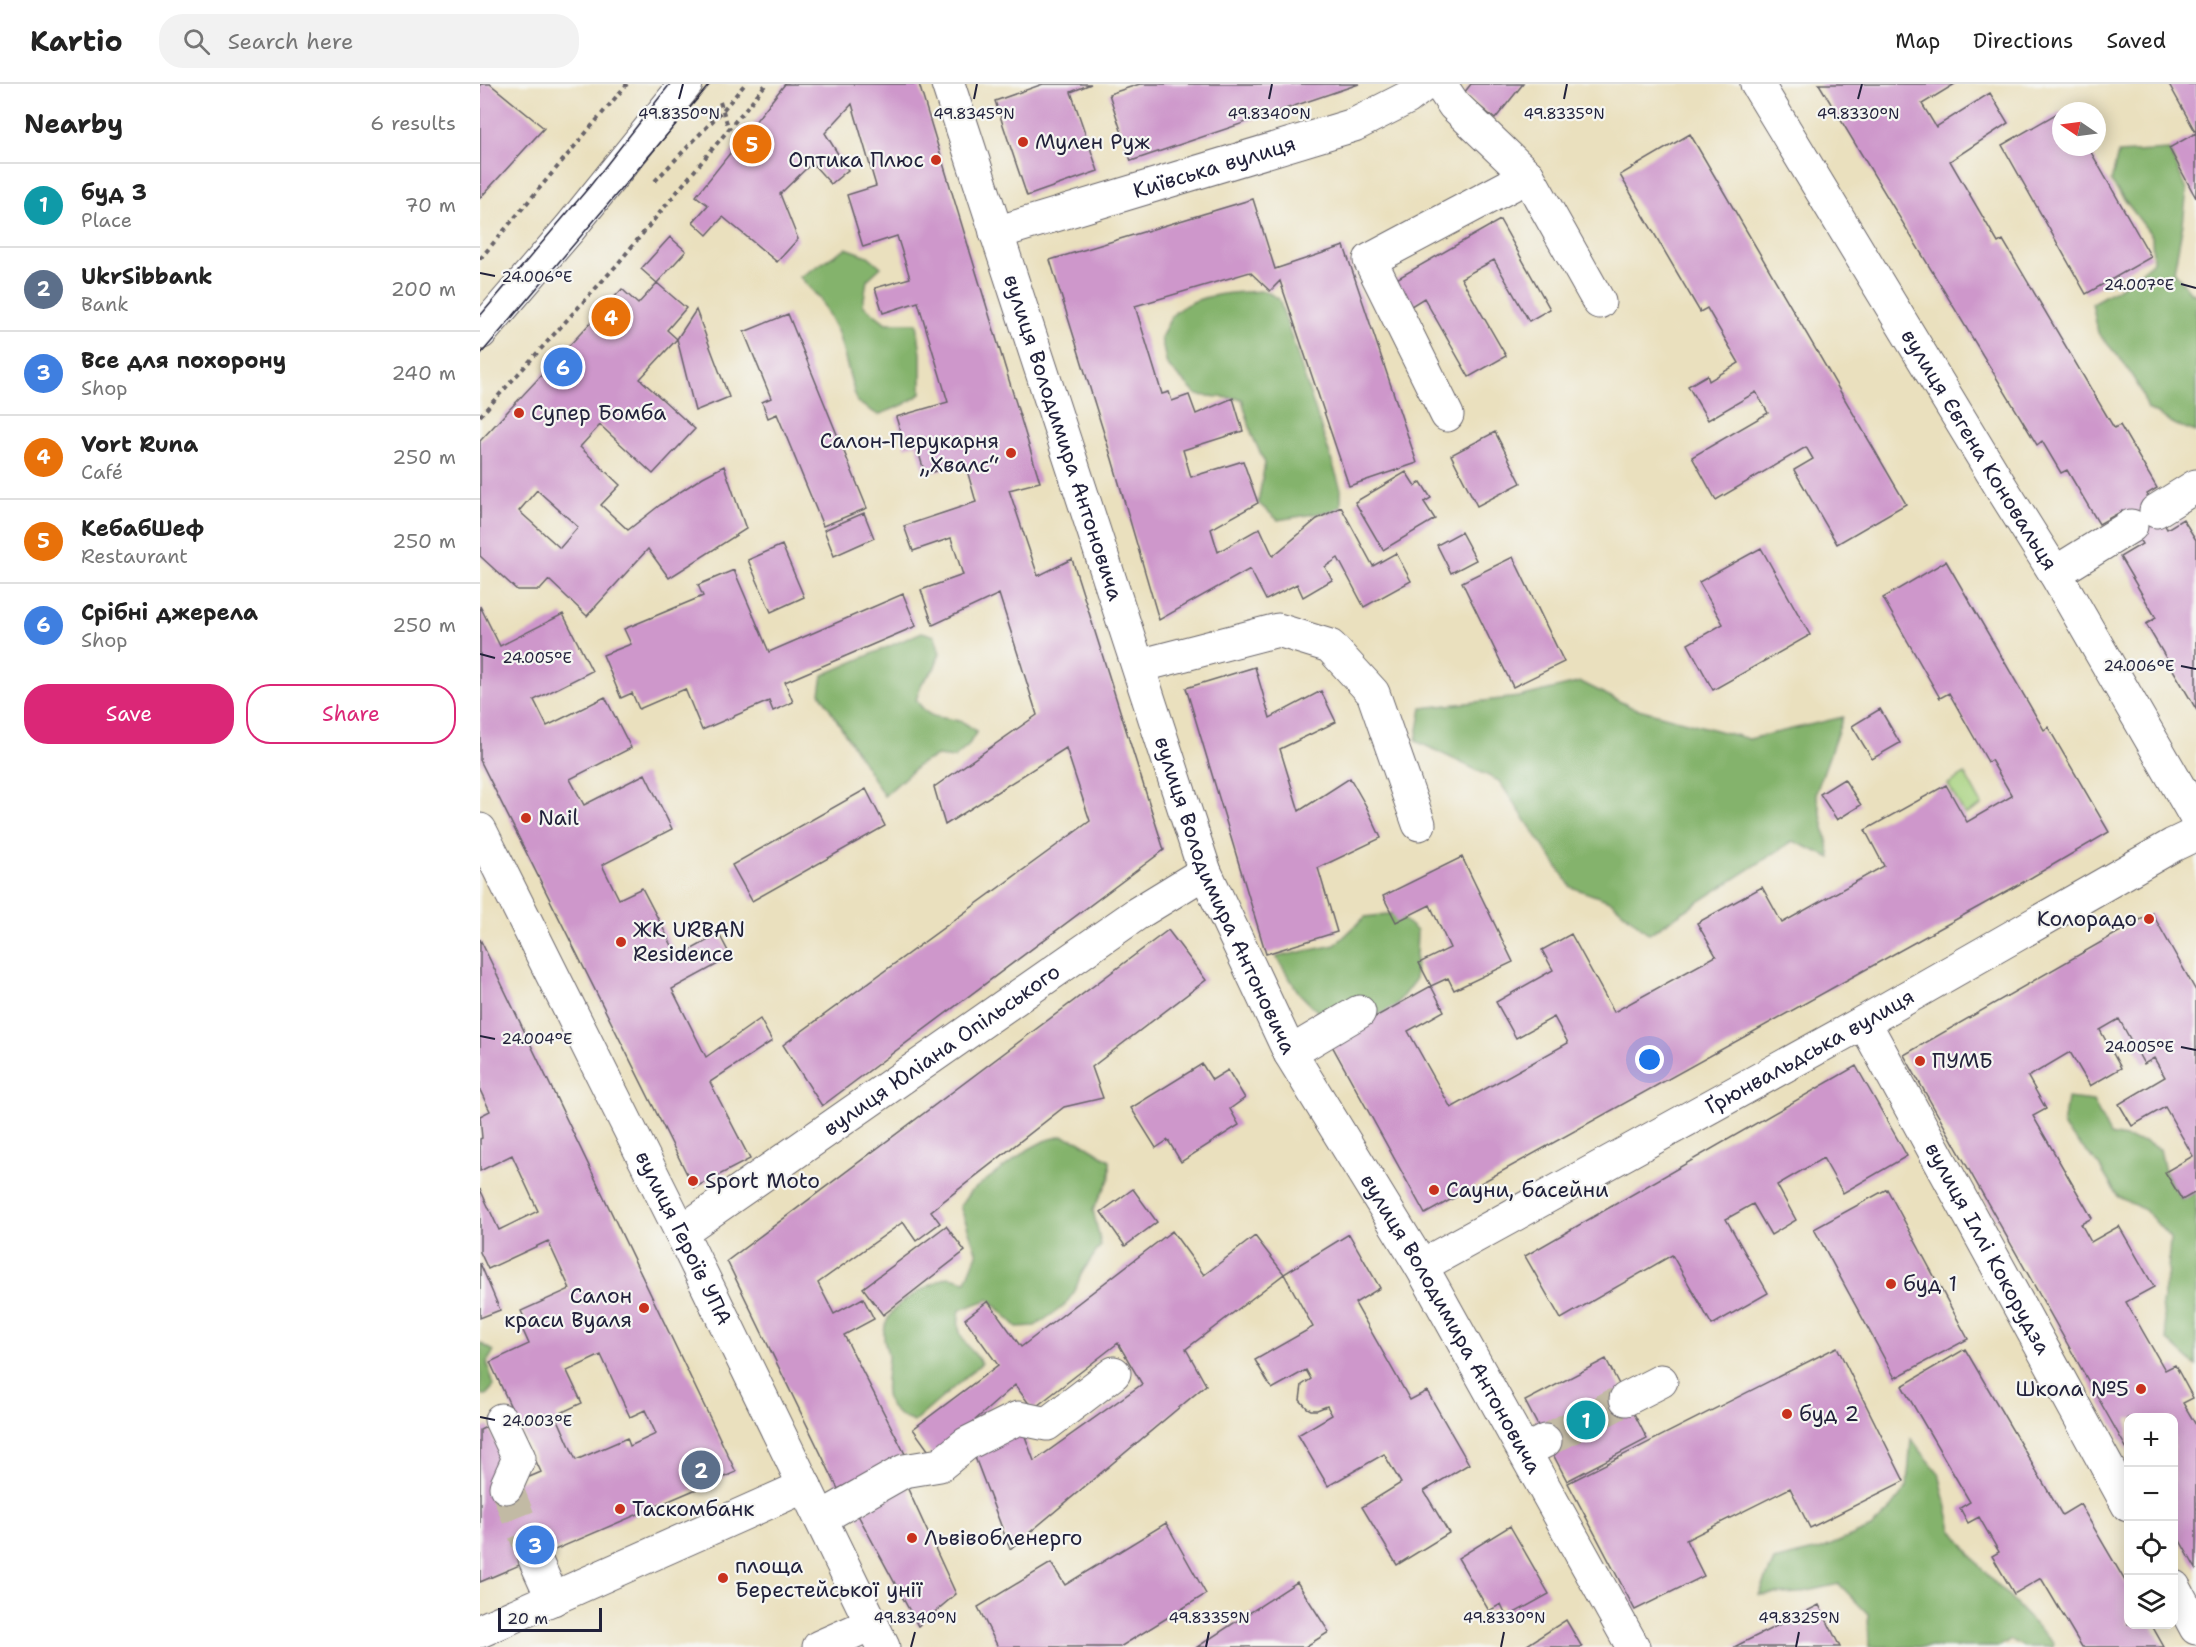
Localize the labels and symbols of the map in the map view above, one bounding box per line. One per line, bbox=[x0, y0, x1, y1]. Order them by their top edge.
north arrow bbox=[2052, 102, 2106, 156]
text: 49.8350°N bbox=[638, 104, 720, 124]
text: 49.8345°N bbox=[933, 104, 1015, 124]
text: 49.8340°N bbox=[1227, 104, 1311, 124]
text: 49.8335°N bbox=[1523, 104, 1605, 124]
text: 49.8330°N bbox=[1817, 104, 1899, 124]
pin: 5 bbox=[732, 122, 772, 166]
place label: Мулен Руж bbox=[1035, 128, 1150, 156]
street label: Київська вулиця bbox=[1130, 129, 1299, 205]
marker: Мулен Руж bbox=[1016, 135, 1030, 149]
place label: Оптика Плюс bbox=[788, 146, 924, 174]
marker: Оптика Плюс bbox=[929, 153, 943, 167]
text: 24.006°E bbox=[502, 267, 572, 287]
street label: вулиця Володимира Антоновича bbox=[997, 271, 1130, 604]
text: 24.007°E bbox=[2104, 275, 2174, 295]
pin: 4 bbox=[592, 294, 630, 340]
street label: вулиця Євгена Коновальця bbox=[1895, 324, 2064, 576]
pin: 6 bbox=[544, 344, 583, 390]
place label: Супер Бомба bbox=[531, 399, 666, 427]
marker: Супер Бомба bbox=[512, 406, 526, 420]
place label: Салон-Перукарня „Хвалс“ bbox=[820, 427, 999, 479]
marker: Салон-Перукарня „Хвалс“ bbox=[1004, 446, 1018, 460]
text: 24.005°E bbox=[502, 648, 572, 668]
text: 24.006°E bbox=[2104, 656, 2174, 676]
street label: вулиця Володимира Антоновича bbox=[1148, 733, 1303, 1059]
place label: Nail bbox=[538, 804, 580, 832]
marker: Nail bbox=[519, 811, 533, 825]
place label: Колорадо bbox=[2037, 905, 2137, 933]
marker: Колорадо bbox=[2142, 912, 2156, 926]
place label: ЖК URBAN Residence bbox=[633, 916, 745, 968]
marker: ЖК URBAN Residence bbox=[614, 935, 628, 949]
street label: вулиця Юліана Опільського bbox=[818, 958, 1066, 1142]
street label: Ґрюнвальдська вулиця bbox=[1700, 982, 1919, 1121]
text: 24.004°E bbox=[502, 1029, 572, 1049]
text: 24.005°E bbox=[2104, 1037, 2174, 1057]
your location bbox=[1635, 1045, 1664, 1074]
place label: ПУМБ bbox=[1932, 1047, 1993, 1075]
marker: ПУМБ bbox=[1913, 1054, 1927, 1068]
street label: вулиця Іллі Кокорудза bbox=[1918, 1137, 2057, 1359]
street label: вулиця Героїв УПА bbox=[629, 1146, 738, 1330]
place label: Sport Moto bbox=[705, 1167, 820, 1195]
street label: вулиця Володимира Антоновича bbox=[1354, 1169, 1548, 1479]
marker: Sport Moto bbox=[686, 1174, 700, 1188]
place label: Сауни, басейни bbox=[1446, 1176, 1609, 1204]
marker: Сауни, басейни bbox=[1427, 1183, 1441, 1197]
place label: буд 1 bbox=[1903, 1270, 1957, 1298]
marker: буд 1 bbox=[1884, 1277, 1898, 1291]
place label: Салон краси Вуаля bbox=[504, 1282, 632, 1334]
marker: Салон краси Вуаля bbox=[637, 1301, 651, 1315]
place label: Школа №5 bbox=[2016, 1375, 2129, 1403]
marker: Школа №5 bbox=[2134, 1382, 2148, 1396]
pin: 1 bbox=[1566, 1398, 1606, 1442]
place label: буд 2 bbox=[1799, 1400, 1859, 1428]
marker: буд 2 bbox=[1780, 1407, 1794, 1421]
text: 24.003°E bbox=[502, 1411, 572, 1431]
pin: 2 bbox=[682, 1448, 720, 1492]
place label: Таскомбанк bbox=[632, 1495, 754, 1523]
marker: Таскомбанк bbox=[613, 1502, 627, 1516]
pin: 3 bbox=[516, 1522, 554, 1568]
place label: Львівобленерго bbox=[924, 1524, 1082, 1552]
marker: Львівобленерго bbox=[905, 1531, 919, 1545]
place label: площа Берестейської унії bbox=[735, 1552, 923, 1604]
marker: площа Берестейської унії bbox=[716, 1571, 730, 1585]
scale bar bbox=[498, 1605, 602, 1632]
text: 49.8340°N bbox=[873, 1608, 957, 1628]
text: 49.8335°N bbox=[1168, 1608, 1250, 1628]
text: 49.8330°N bbox=[1463, 1608, 1545, 1628]
text: 49.8325°N bbox=[1758, 1608, 1840, 1628]

